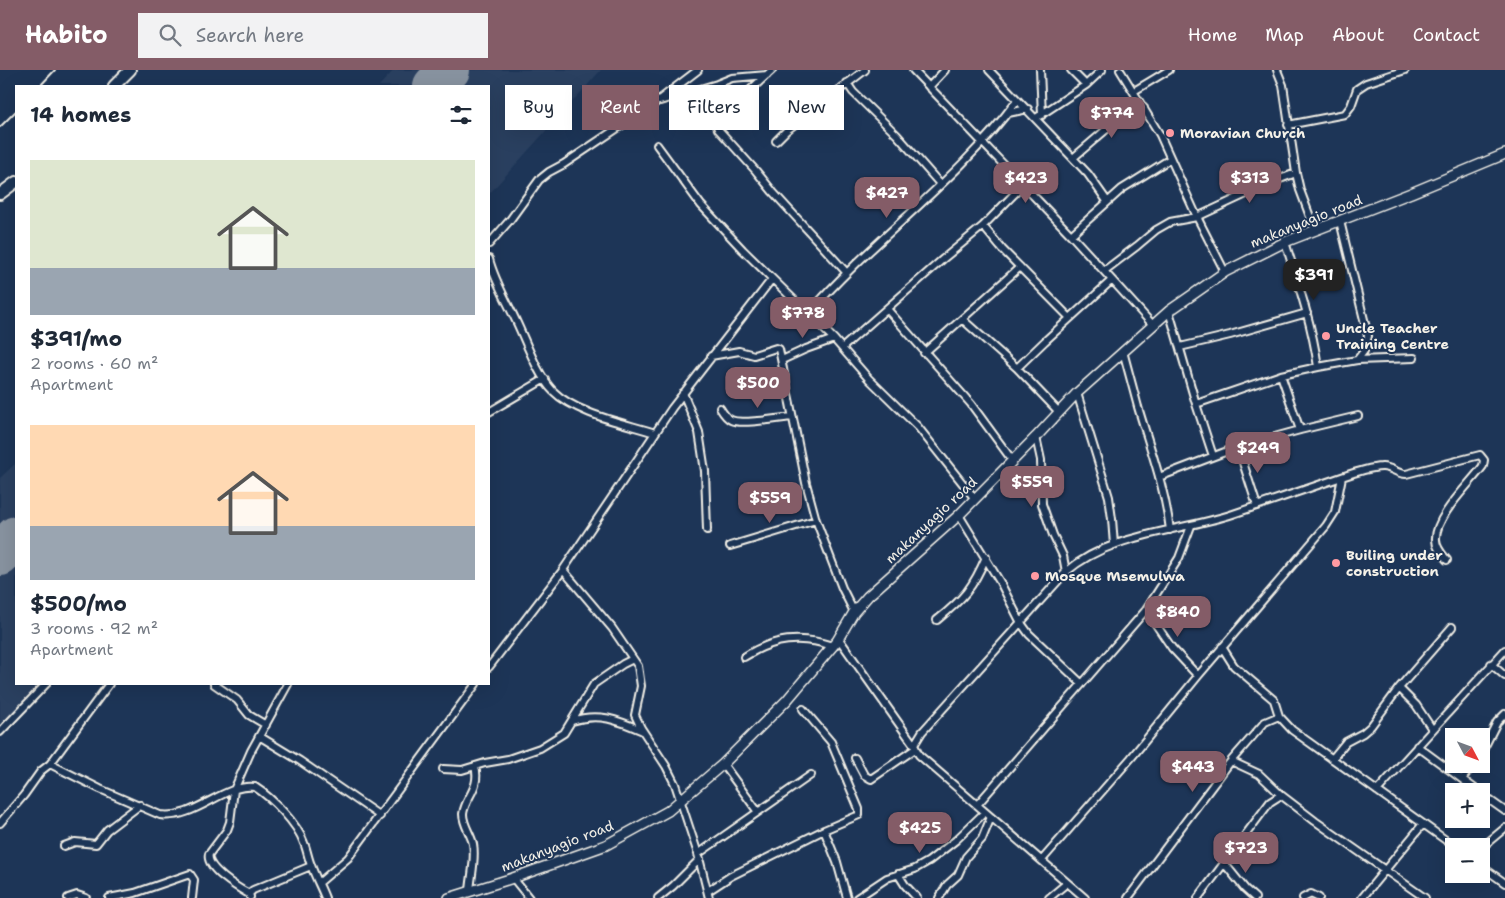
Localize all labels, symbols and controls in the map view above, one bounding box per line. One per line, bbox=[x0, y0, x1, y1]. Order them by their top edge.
search box bbox=[138, 13, 488, 58]
text: Habito bbox=[25, 19, 108, 51]
icon: search bbox=[156, 21, 184, 49]
text: Search here bbox=[196, 23, 304, 48]
text: Home bbox=[1188, 23, 1237, 47]
text: Map bbox=[1265, 23, 1304, 47]
text: About bbox=[1332, 23, 1385, 47]
text: Contact bbox=[1413, 23, 1480, 47]
chip: Buy bbox=[505, 85, 572, 130]
chip: Rent bbox=[582, 85, 659, 130]
chip: Filters bbox=[669, 85, 759, 130]
chip: New bbox=[769, 85, 844, 130]
pin: $774 bbox=[1082, 97, 1142, 139]
text: 14 homes bbox=[30, 101, 131, 129]
icon: filters bbox=[447, 101, 475, 129]
text: $774 bbox=[1090, 102, 1134, 123]
place label: Moravian Church bbox=[1180, 124, 1305, 142]
marker: Moravian Church bbox=[1164, 127, 1176, 139]
pin: $423 bbox=[996, 162, 1056, 204]
pin: $313 bbox=[1220, 162, 1280, 204]
text: $423 bbox=[1004, 167, 1048, 188]
text: $313 bbox=[1230, 167, 1270, 188]
pin: $427 bbox=[857, 176, 917, 219]
text: $427 bbox=[866, 182, 908, 203]
street label: makanyagio road bbox=[1247, 190, 1365, 252]
icon: home bbox=[208, 193, 298, 283]
pin: $391 bbox=[1284, 258, 1344, 301]
text: $391 bbox=[1294, 264, 1334, 285]
pin: $778 bbox=[773, 296, 833, 339]
text: $778 bbox=[781, 302, 825, 323]
place label: Uncle Teacher Training Centre bbox=[1336, 319, 1449, 353]
text: $391/mo bbox=[30, 325, 122, 353]
marker: Uncle Teacher Training Centre bbox=[1320, 330, 1332, 342]
text: 2 rooms · 60 m² bbox=[30, 353, 158, 374]
pin: $500 bbox=[728, 366, 788, 409]
text: $500 bbox=[736, 372, 780, 393]
text: Apartment bbox=[30, 374, 113, 395]
pin: $249 bbox=[1228, 432, 1288, 474]
text: $249 bbox=[1236, 437, 1280, 458]
icon: home bbox=[208, 458, 298, 548]
pin: $559 bbox=[1002, 466, 1062, 508]
text: $559 bbox=[1011, 471, 1053, 492]
street label: makanyagio road bbox=[881, 473, 981, 567]
pin: $559 bbox=[740, 482, 800, 524]
text: $559 bbox=[749, 487, 791, 508]
place label: Builing under construction bbox=[1346, 546, 1443, 580]
marker: Builing under construction bbox=[1330, 557, 1342, 569]
place label: Mosque Msemulwa bbox=[1045, 567, 1185, 585]
marker: Mosque Msemulwa bbox=[1029, 570, 1041, 582]
text: $500/mo bbox=[30, 590, 127, 618]
pin: $840 bbox=[1148, 596, 1208, 638]
text: $840 bbox=[1156, 601, 1200, 622]
text: 3 rooms · 92 m² bbox=[30, 618, 158, 639]
text: Apartment bbox=[30, 639, 113, 660]
north arrow bbox=[1445, 728, 1490, 772]
map controls bbox=[1445, 728, 1490, 883]
pin: $443 bbox=[1163, 750, 1223, 793]
text: $443 bbox=[1171, 756, 1215, 777]
button: + bbox=[1445, 783, 1490, 828]
pin: $425 bbox=[890, 812, 950, 854]
street label: makanyagio road bbox=[498, 816, 616, 876]
text: $425 bbox=[899, 817, 941, 838]
pin: $723 bbox=[1216, 832, 1276, 874]
text: $723 bbox=[1224, 837, 1268, 858]
button: − bbox=[1445, 838, 1490, 883]

